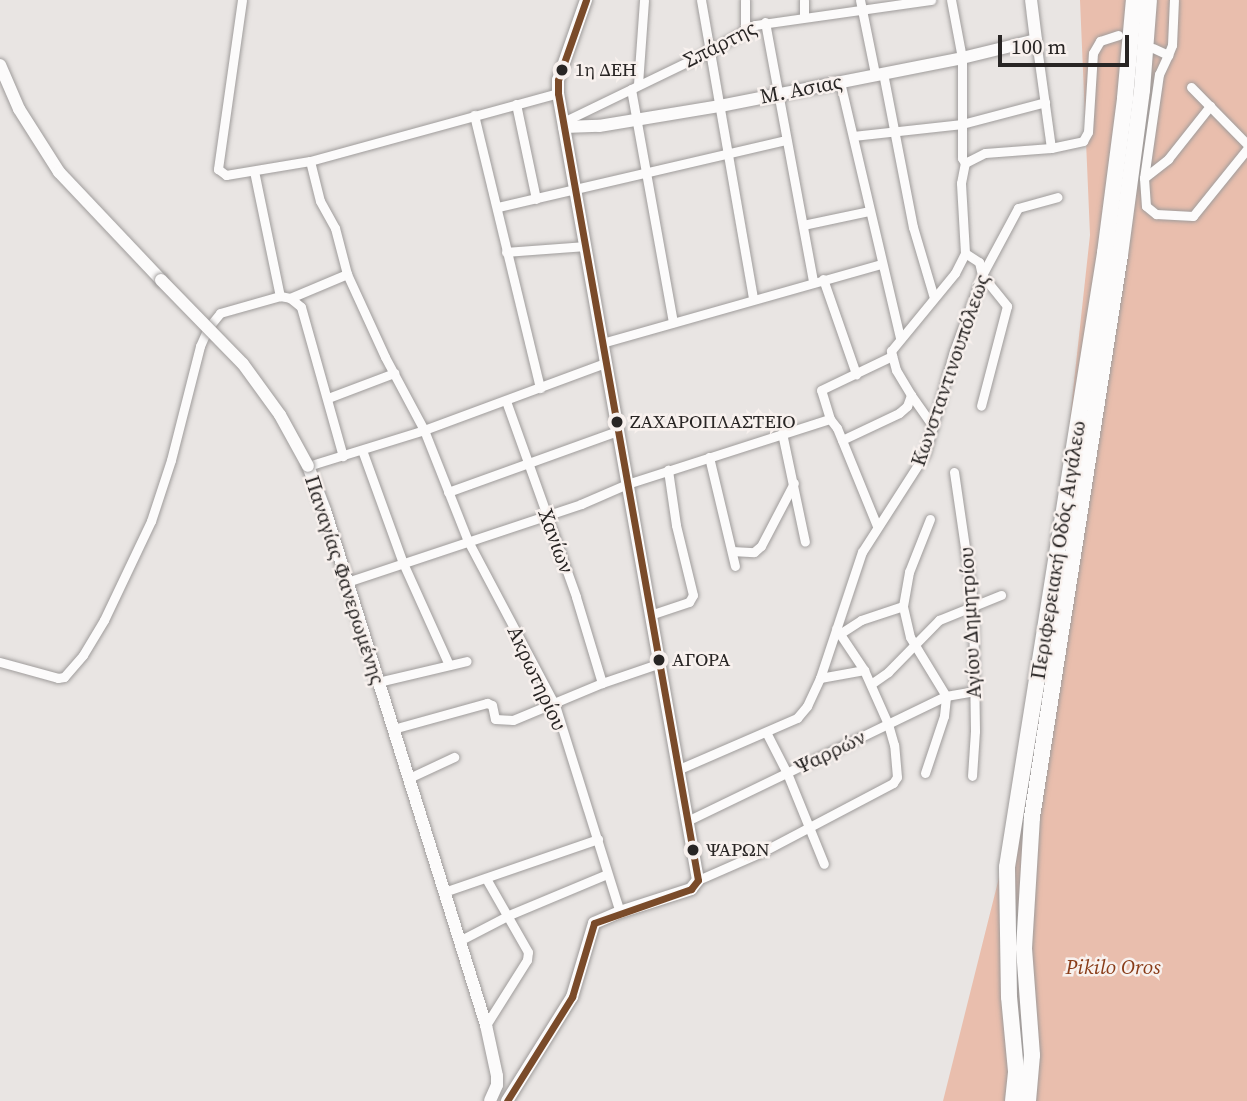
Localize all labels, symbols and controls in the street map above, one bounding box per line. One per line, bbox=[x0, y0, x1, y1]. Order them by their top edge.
street label: Σπάρτης bbox=[679, 15, 761, 73]
scale bar bbox=[1002, 21, 1133, 65]
text: 100 m bbox=[1011, 32, 1066, 61]
place label: 1η ΔΕΗ bbox=[575, 59, 637, 81]
marker: 1η ΔΕΗ bbox=[555, 63, 569, 77]
street label: Μ. Ασιας bbox=[758, 69, 844, 109]
street label: Κωνσταντινουπόλεως bbox=[905, 271, 995, 469]
place label: ΖΑΧΑΡΟΠΛΑΣΤΕΙΟ bbox=[630, 411, 796, 433]
marker: ΖΑΧΑΡΟΠΛΑΣΤΕΙΟ bbox=[610, 415, 624, 429]
street label: Περιφερειακή Οδός Αιγάλεω bbox=[1025, 419, 1091, 681]
street label: Παναγίας Φανερωμένης bbox=[299, 472, 391, 688]
street label: Χανίων bbox=[533, 505, 579, 577]
street label: Αγίου Δημητρίου bbox=[953, 547, 987, 699]
street label: Ακρωτηρίου bbox=[502, 622, 572, 734]
place label: ΑΓΟΡΑ bbox=[672, 649, 730, 671]
marker: ΑΓΟΡΑ bbox=[652, 653, 666, 667]
street label: Ψαρρών bbox=[791, 724, 869, 780]
place label: ΨΑΡΩΝ bbox=[706, 839, 770, 861]
marker: ΨΑΡΩΝ bbox=[686, 843, 700, 857]
park label: Pikilo Oros bbox=[1065, 954, 1161, 980]

